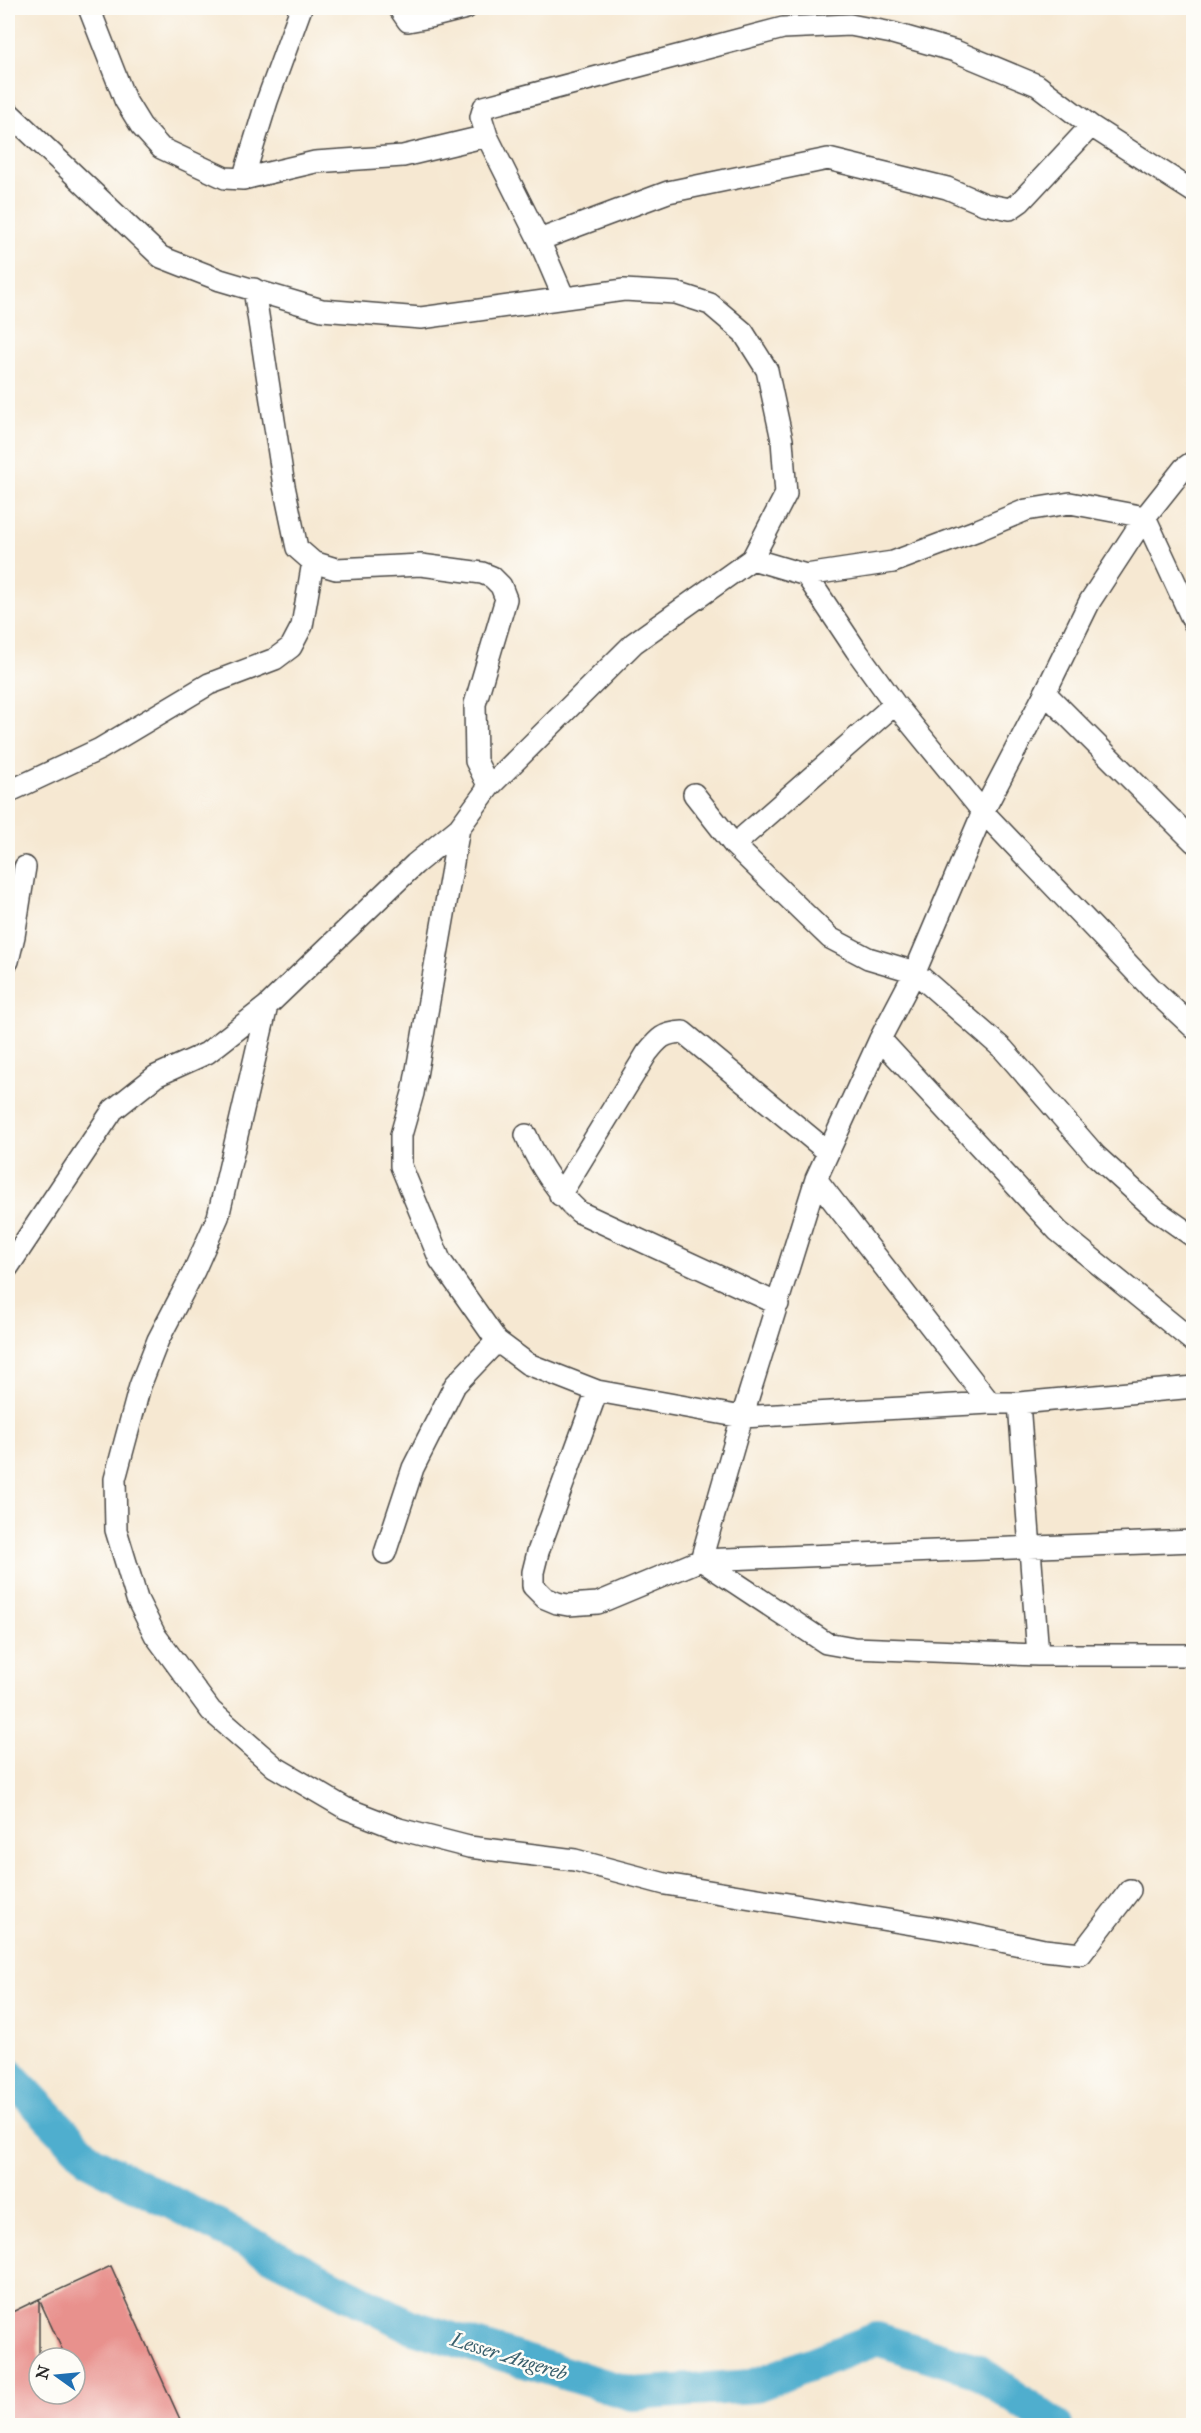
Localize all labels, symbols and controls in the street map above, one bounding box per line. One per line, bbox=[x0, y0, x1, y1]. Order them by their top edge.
water label: Lesser Angereb bbox=[447, 2327, 570, 2385]
north arrow bbox=[27, 2346, 87, 2406]
text: N bbox=[32, 2363, 54, 2381]

